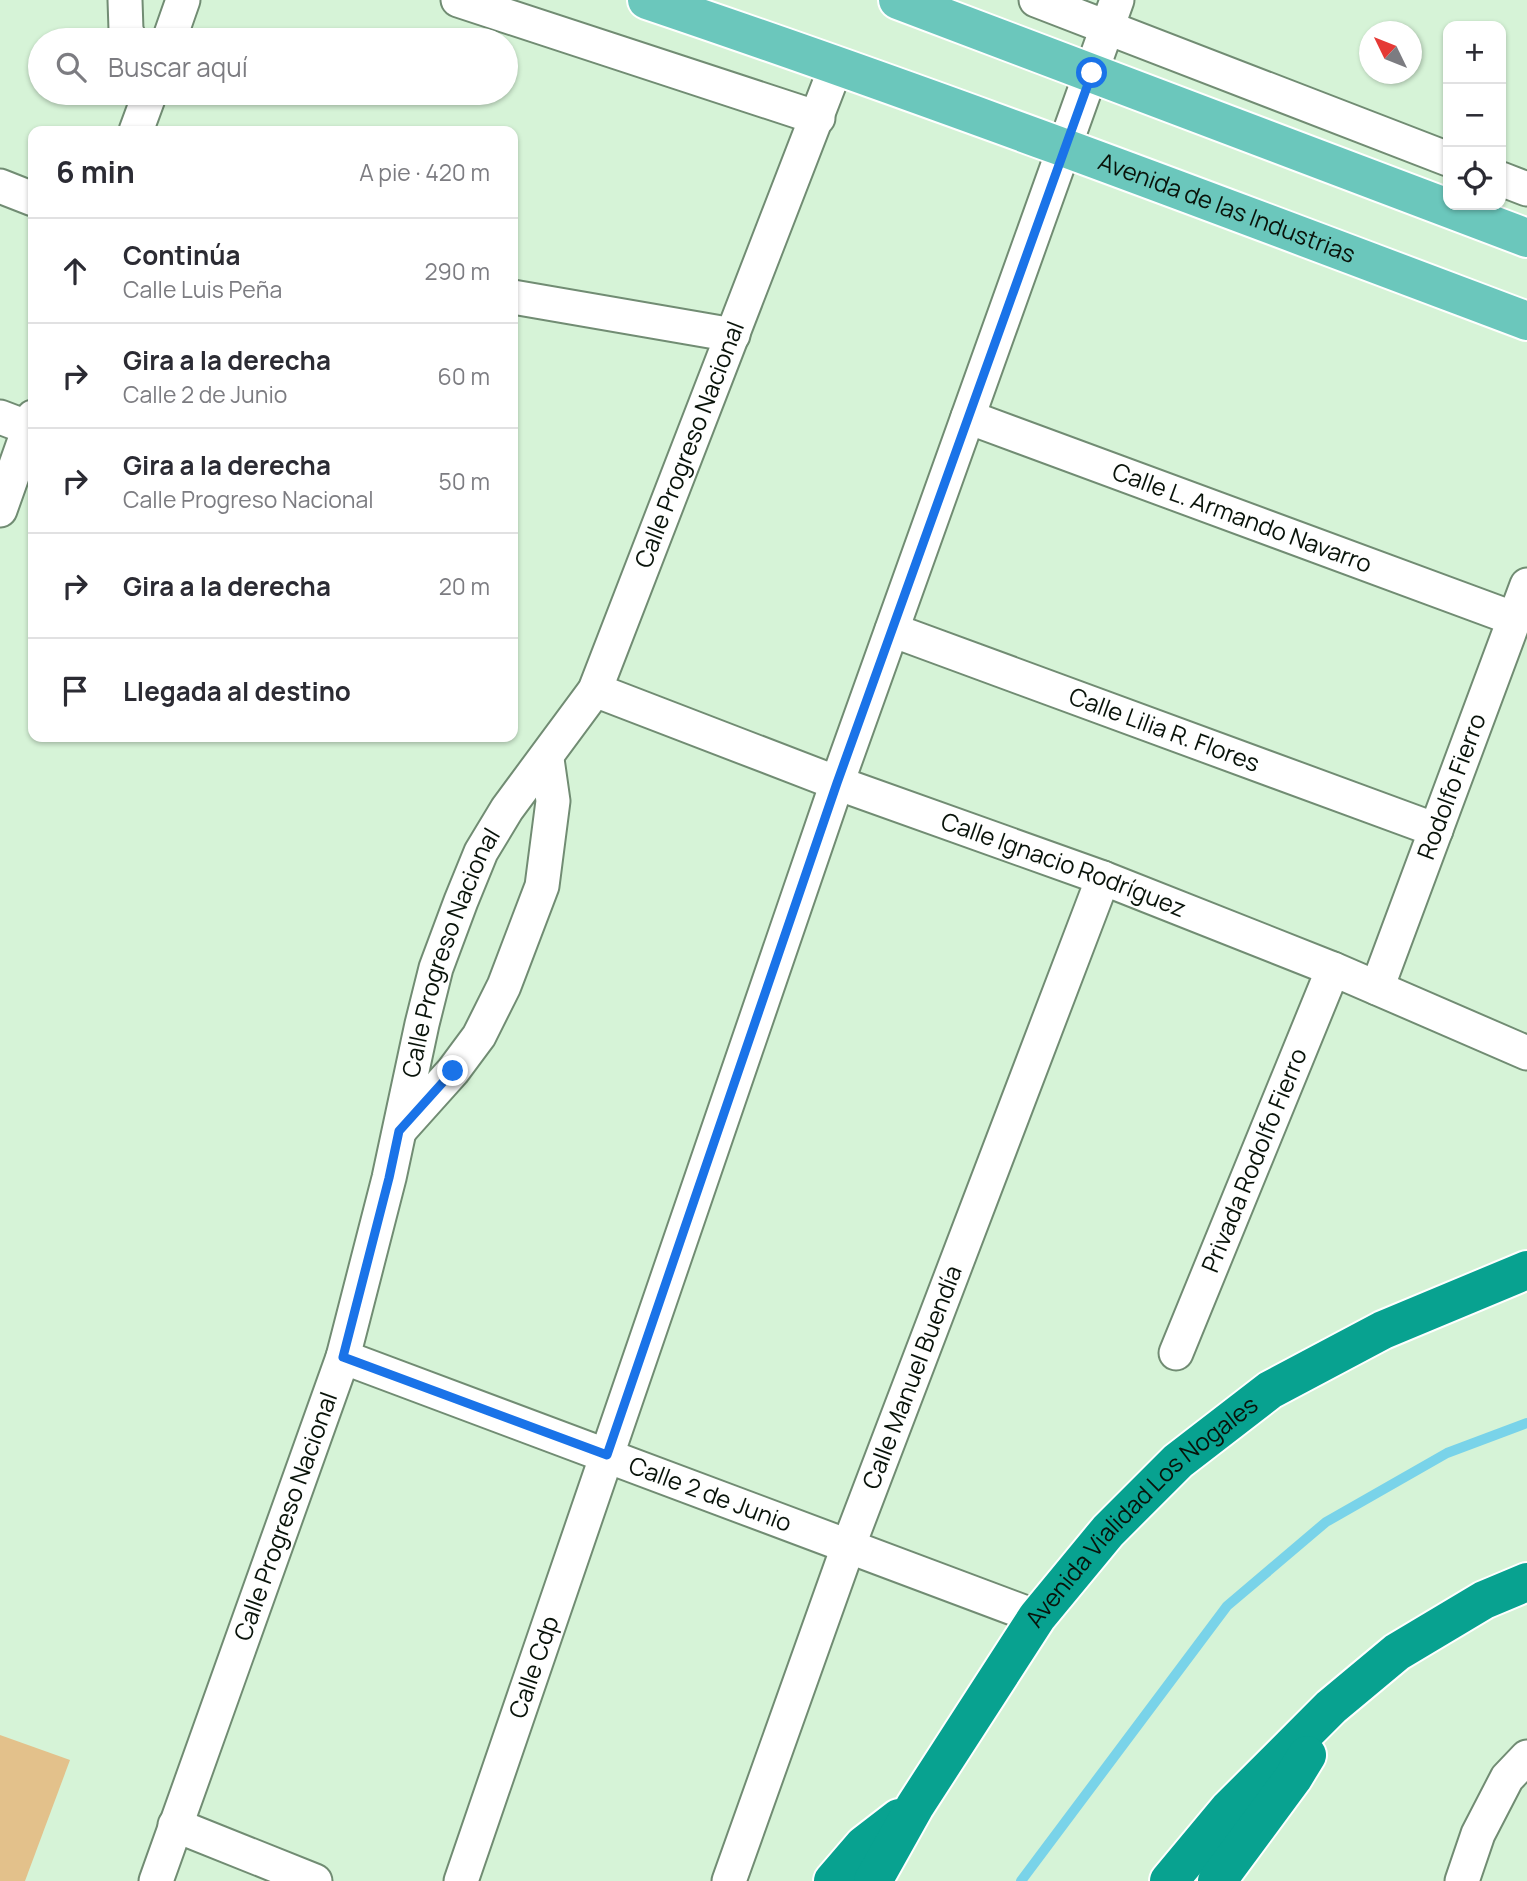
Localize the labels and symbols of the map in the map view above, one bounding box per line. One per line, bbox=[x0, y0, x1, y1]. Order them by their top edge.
north arrow bbox=[1359, 21, 1422, 84]
route start bbox=[1076, 57, 1107, 88]
street label: Avenida de las Industrias bbox=[1094, 144, 1360, 270]
street label: Calle Progreso Nacional bbox=[626, 316, 751, 572]
street label: Calle L. Armando Navarro bbox=[1108, 454, 1377, 580]
street label: Calle Lilia R. Flores bbox=[1065, 679, 1265, 779]
street label: Rodolfo Fierro bbox=[1408, 708, 1493, 864]
street label: Calle Ignacio Rodríguez bbox=[937, 804, 1191, 924]
street label: Calle Progreso Nacional bbox=[393, 821, 507, 1080]
street label: Privada Rodolfo Fierro bbox=[1193, 1043, 1314, 1277]
route end bbox=[437, 1055, 468, 1086]
street label: Calle Manuel Buendía bbox=[854, 1260, 969, 1494]
street label: Calle Progreso Nacional bbox=[225, 1387, 344, 1645]
street label: Avenida Vialidad Los Nogales bbox=[1017, 1387, 1264, 1633]
street label: Calle 2 de Junio bbox=[624, 1448, 797, 1539]
street label: Calle Cdp bbox=[500, 1611, 566, 1722]

